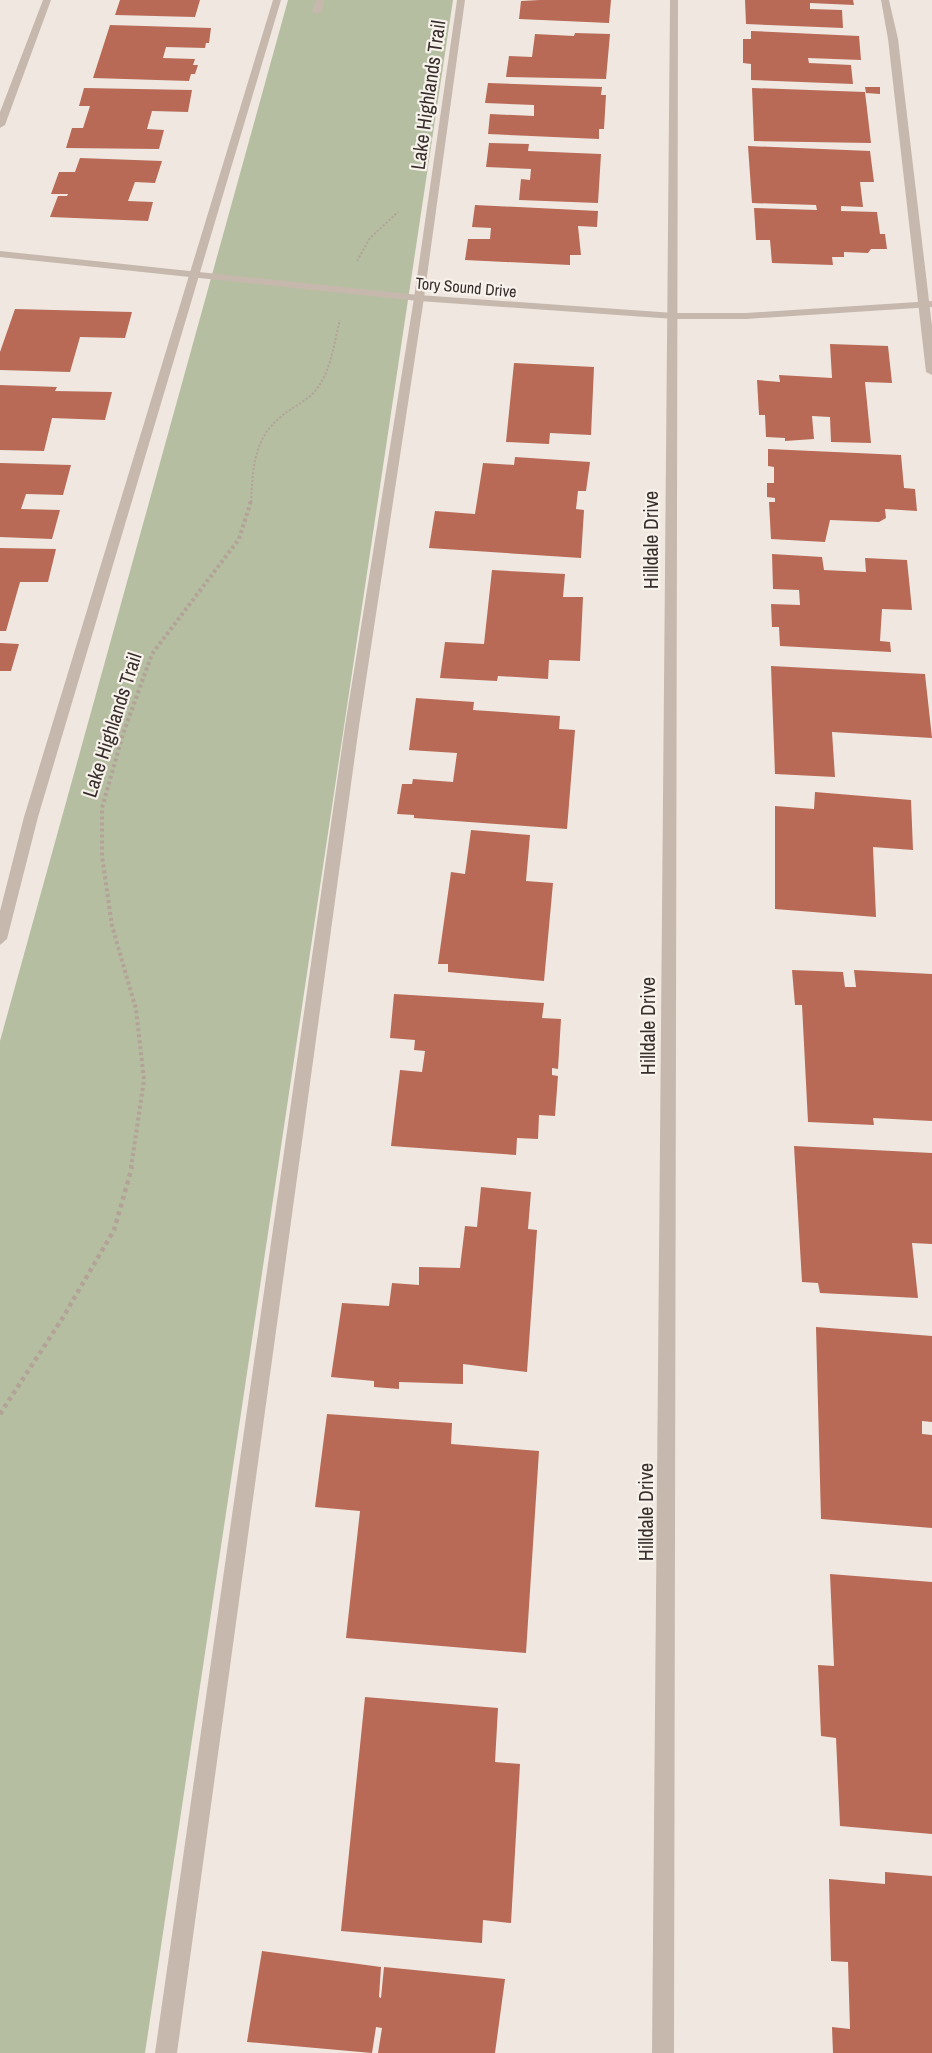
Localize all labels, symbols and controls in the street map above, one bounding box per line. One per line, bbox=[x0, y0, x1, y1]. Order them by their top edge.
street label: Lake Highlands Trail bbox=[404, 19, 451, 171]
street label: Tory Sound Drive bbox=[415, 272, 517, 302]
street label: Hilldale Drive bbox=[637, 491, 664, 589]
street label: Lake Highlands Trail bbox=[75, 649, 148, 801]
street label: Hilldale Drive bbox=[634, 977, 661, 1075]
street label: Hilldale Drive bbox=[632, 1463, 659, 1561]

